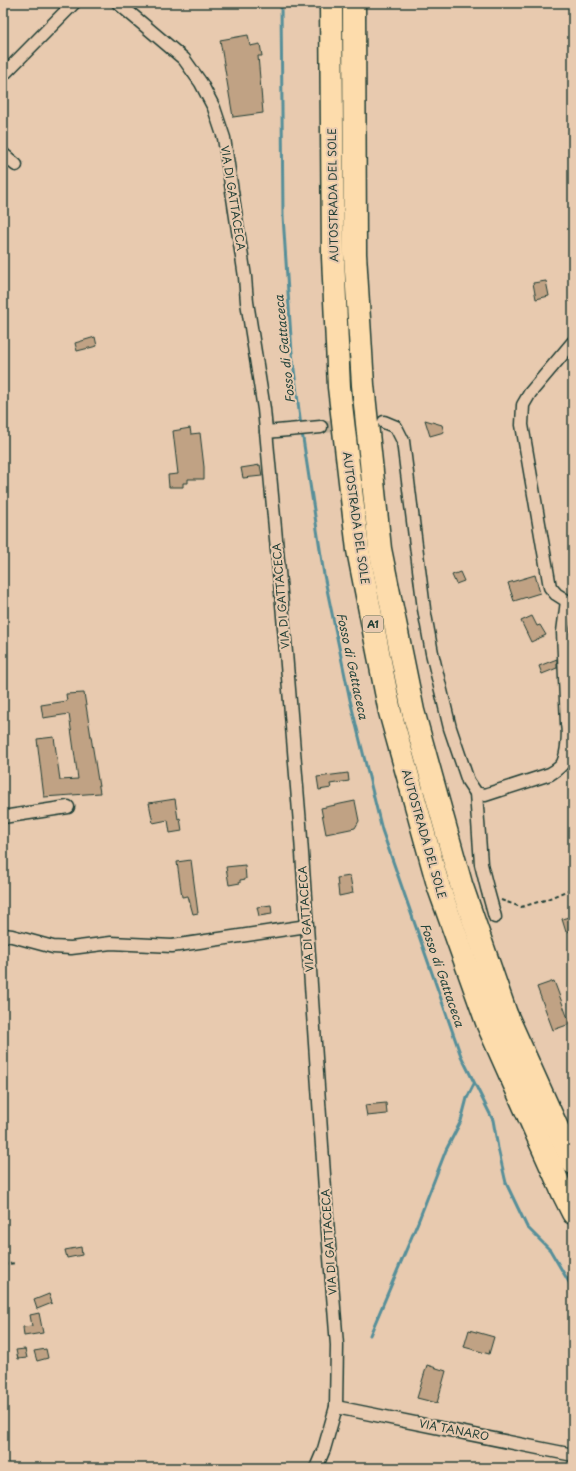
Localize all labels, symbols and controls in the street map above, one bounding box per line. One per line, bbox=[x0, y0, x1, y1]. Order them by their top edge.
street label: AUTOSTRADA DEL SOLE bbox=[323, 128, 342, 262]
street label: VIA DI GATTACECA bbox=[217, 144, 250, 252]
water label: Fosso di Gattaceca bbox=[269, 294, 299, 404]
street label: AUTOSTRADA DEL SOLE bbox=[339, 450, 374, 586]
street label: VIA DI GATTACECA bbox=[267, 542, 294, 650]
water label: Fosso di Gattaceca bbox=[333, 611, 373, 721]
road number: A1 bbox=[363, 616, 383, 632]
street label: AUTOSTRADA DEL SOLE bbox=[398, 767, 451, 901]
street label: VIA DI GATTACECA bbox=[293, 865, 318, 973]
water label: Fosso di Gattaceca bbox=[417, 920, 469, 1030]
street label: VIA DI GATTACECA bbox=[316, 1188, 341, 1296]
street label: VIA TANARO bbox=[418, 1414, 491, 1445]

